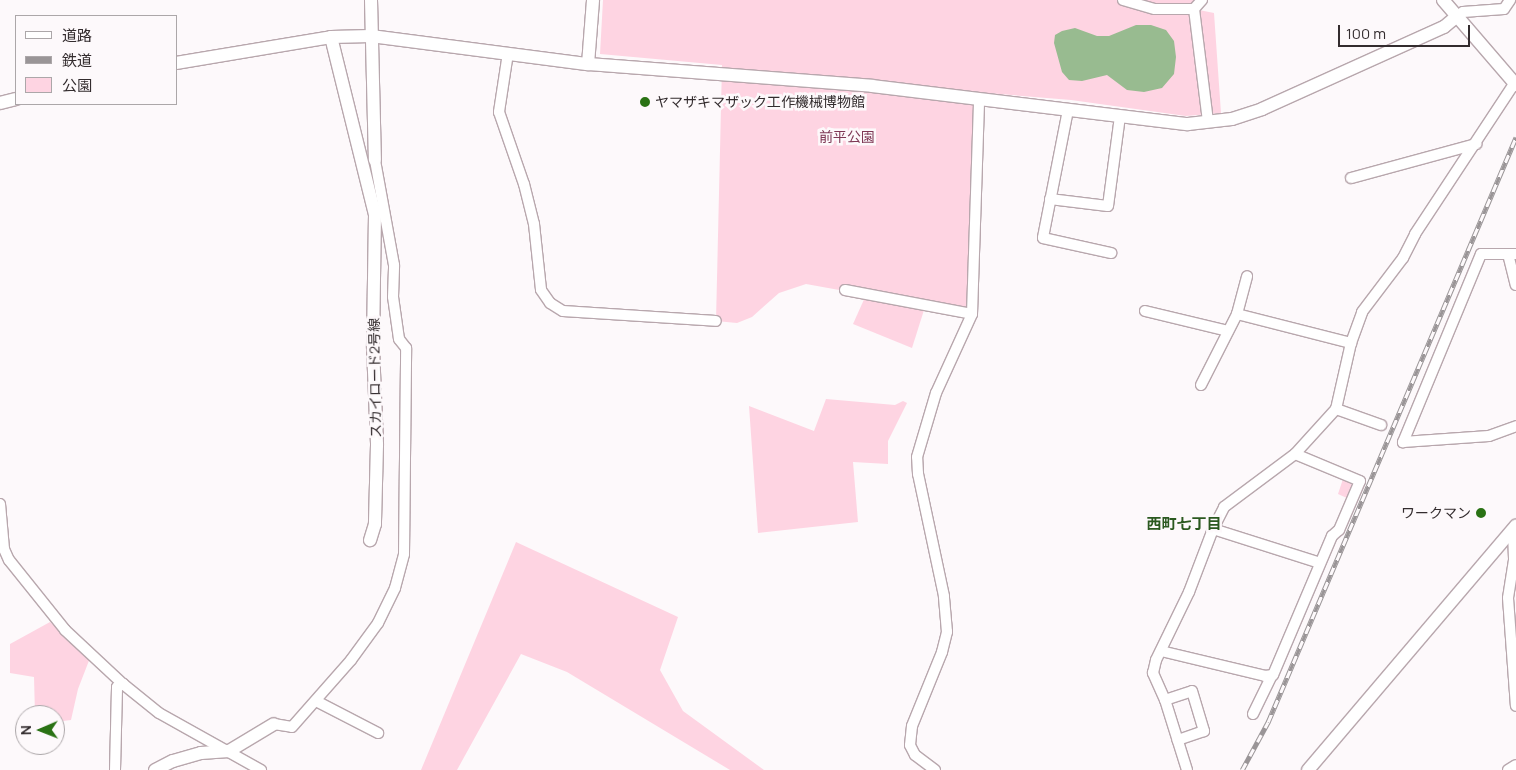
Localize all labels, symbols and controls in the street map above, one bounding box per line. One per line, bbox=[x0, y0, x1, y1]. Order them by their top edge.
legend bbox=[15, 15, 178, 105]
scale bar bbox=[1341, 15, 1474, 47]
text: 100 m bbox=[1346, 23, 1386, 44]
text: 道路 bbox=[62, 25, 92, 46]
text: 鉄道 bbox=[62, 50, 92, 71]
text: 公園 bbox=[62, 75, 92, 96]
place label: ヤマザキマザック工作機械博物館 bbox=[655, 94, 865, 110]
marker: ヤマザキマザック工作機械博物館 bbox=[639, 96, 651, 108]
park label: 前平公園 bbox=[819, 129, 875, 145]
street label: スカイロード2号線 bbox=[366, 318, 384, 438]
place label: ワークマン bbox=[1401, 505, 1471, 521]
marker: ワークマン bbox=[1475, 507, 1487, 519]
district label: 西町七丁目 bbox=[1147, 515, 1221, 533]
north arrow bbox=[15, 705, 65, 755]
text: N bbox=[16, 725, 35, 735]

